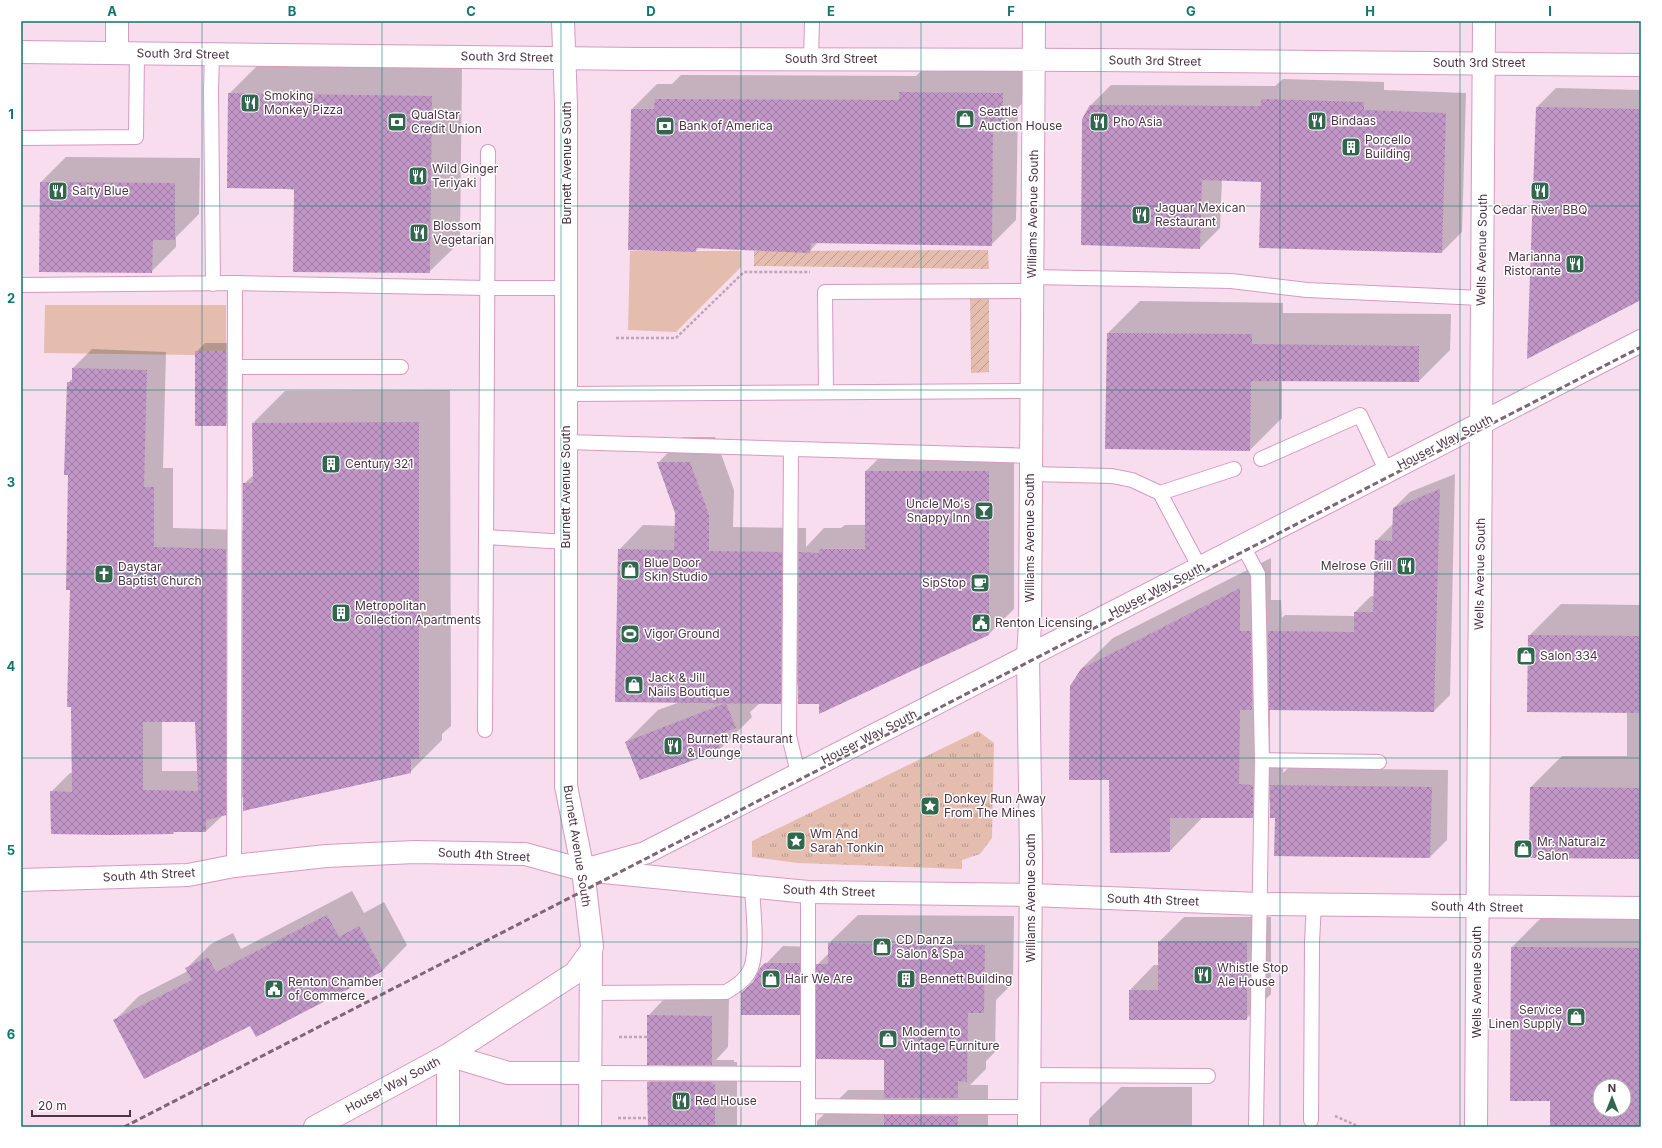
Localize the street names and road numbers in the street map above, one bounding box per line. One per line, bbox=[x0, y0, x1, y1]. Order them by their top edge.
street label: South 3rd Street bbox=[137, 45, 230, 62]
street label: South 3rd Street bbox=[461, 48, 554, 65]
street label: South 3rd Street bbox=[785, 51, 877, 66]
street label: South 3rd Street bbox=[1109, 52, 1202, 69]
street label: South 3rd Street bbox=[1433, 55, 1525, 70]
street label: Burnett Avenue South bbox=[559, 101, 574, 225]
street label: Williams Avenue South bbox=[1024, 149, 1041, 279]
street label: Wells Avenue South bbox=[1473, 194, 1490, 306]
street label: Houser Way South bbox=[1394, 411, 1495, 472]
street label: Burnett Avenue South bbox=[558, 425, 573, 549]
street label: Williams Avenue South bbox=[1022, 474, 1037, 602]
street label: Wells Avenue South bbox=[1471, 518, 1488, 630]
street label: Houser Way South bbox=[1106, 559, 1207, 620]
street label: Houser Way South bbox=[818, 706, 919, 767]
street label: Burnett Avenue South bbox=[560, 784, 595, 908]
street label: Williams Avenue South bbox=[1023, 834, 1038, 962]
street label: South 4th Street bbox=[437, 845, 531, 864]
street label: South 4th Street bbox=[102, 865, 196, 884]
street label: South 4th Street bbox=[783, 881, 876, 900]
street label: South 4th Street bbox=[1107, 890, 1200, 909]
street label: South 4th Street bbox=[1431, 898, 1523, 915]
street label: Wells Avenue South bbox=[1469, 926, 1484, 1038]
street label: Houser Way South bbox=[343, 1053, 443, 1116]

